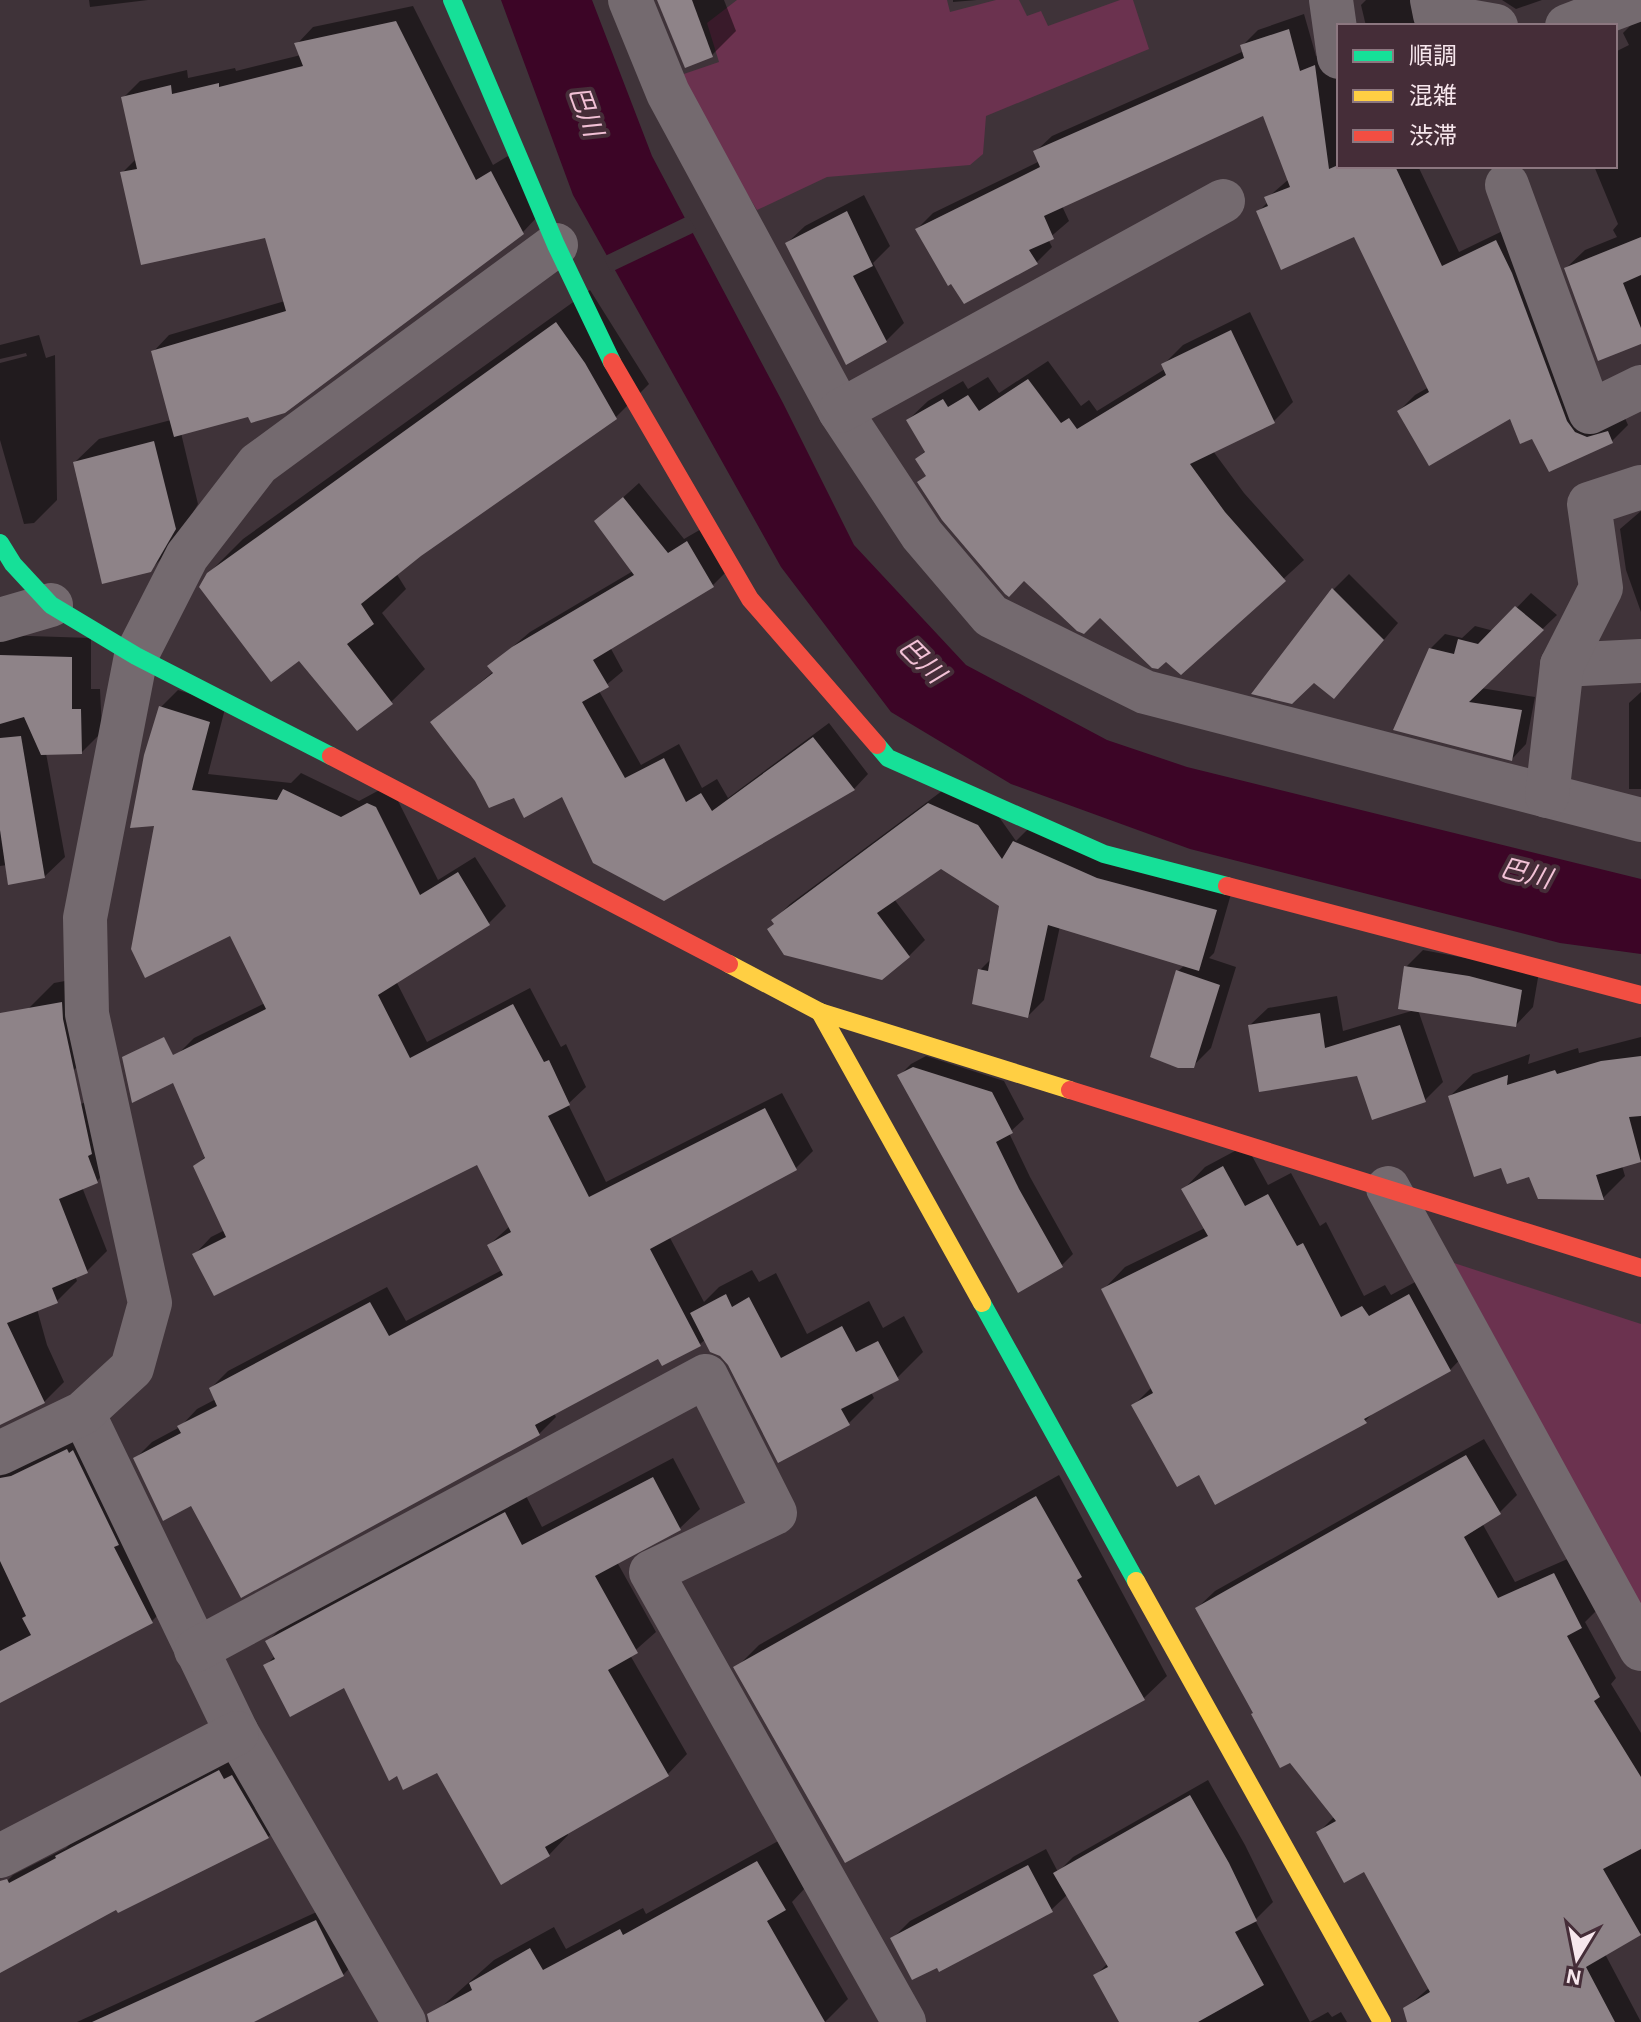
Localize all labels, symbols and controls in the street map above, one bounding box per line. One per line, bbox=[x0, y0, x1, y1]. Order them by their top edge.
legend bbox=[1337, 24, 1617, 168]
text: 順調 bbox=[1409, 44, 1457, 69]
water label: 巴川 bbox=[564, 82, 607, 143]
text: 混雑 bbox=[1409, 83, 1457, 109]
text: 渋滞 bbox=[1409, 123, 1457, 149]
water label: 巴川 bbox=[894, 633, 951, 690]
water label: 巴川 bbox=[1497, 855, 1557, 894]
north arrow bbox=[1537, 1918, 1617, 1998]
text: N bbox=[1564, 1965, 1583, 1989]

